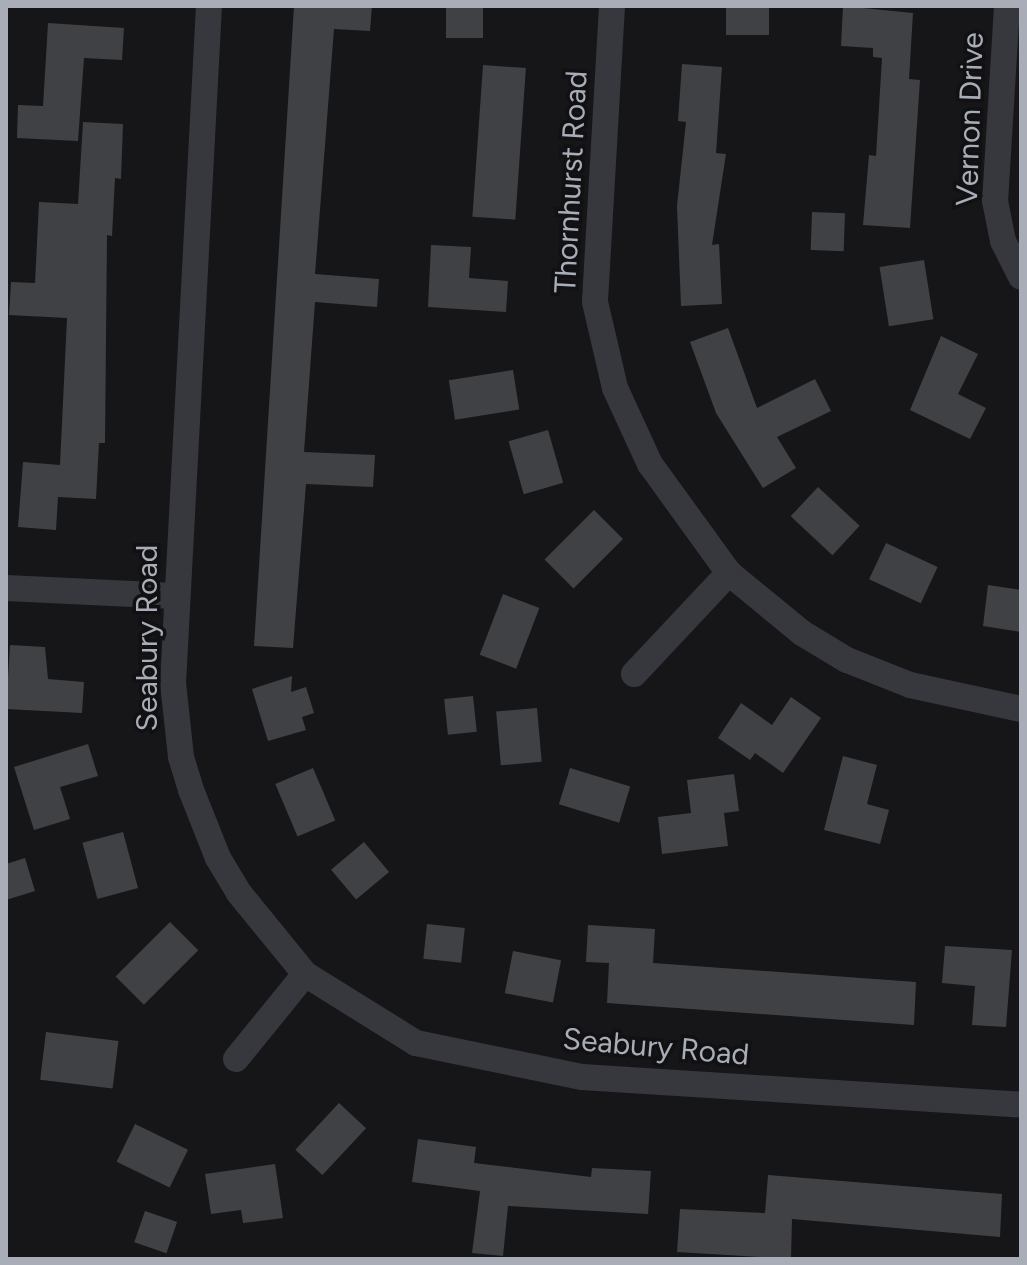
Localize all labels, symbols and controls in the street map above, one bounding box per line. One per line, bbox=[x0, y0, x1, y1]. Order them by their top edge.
street label: Vernon Drive bbox=[949, 32, 991, 206]
street label: Thornhurst Road bbox=[547, 70, 595, 294]
street label: Seabury Road bbox=[129, 545, 165, 731]
street label: Seabury Road bbox=[561, 1021, 751, 1073]

